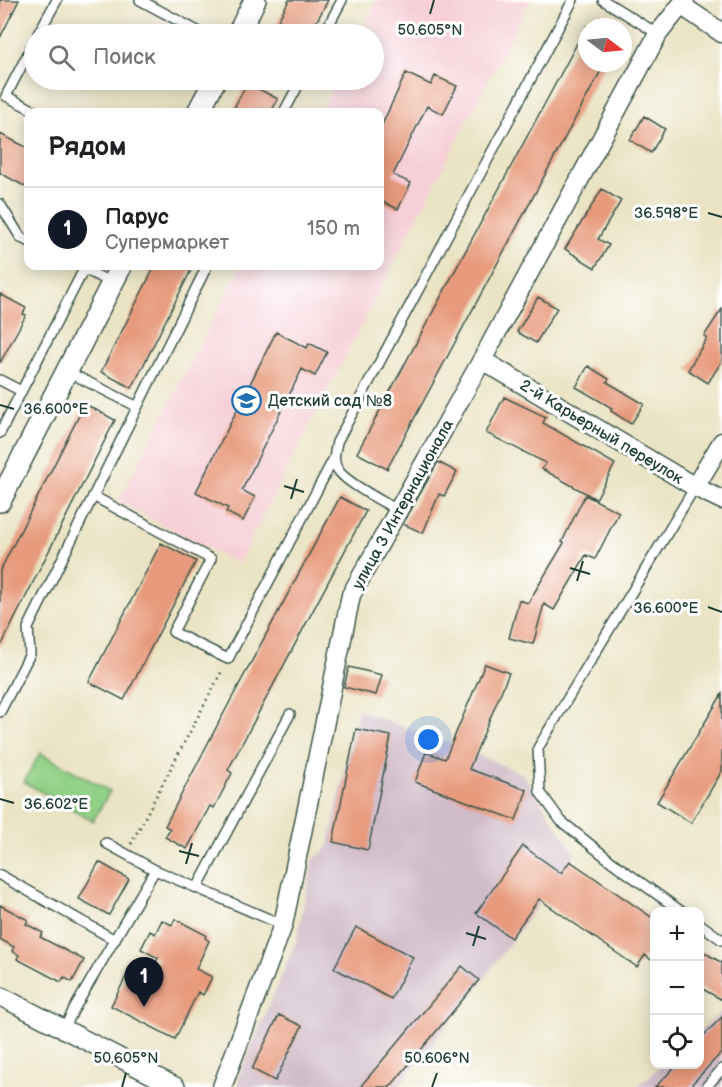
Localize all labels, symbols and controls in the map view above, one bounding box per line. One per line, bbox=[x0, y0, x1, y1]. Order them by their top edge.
north arrow bbox=[578, 18, 632, 72]
text: 50.605°N bbox=[398, 21, 462, 40]
search box bbox=[24, 24, 384, 90]
icon: search bbox=[45, 41, 78, 74]
text: Поиск bbox=[93, 44, 156, 71]
text: Рядом bbox=[48, 132, 126, 163]
text: Парус bbox=[105, 204, 169, 231]
text: 36.598°E bbox=[634, 204, 698, 223]
text: 1 bbox=[63, 217, 72, 241]
text: 150 m bbox=[307, 217, 360, 241]
text: Супермаркет bbox=[105, 231, 229, 255]
street label: 2-й Карьерный переулок bbox=[516, 376, 687, 489]
school or university icon: Детский сад №8 bbox=[231, 384, 263, 416]
place label: Детский сад №8 bbox=[268, 392, 392, 411]
text: 36.600°E bbox=[24, 400, 89, 419]
street label: улица 3 Интернационала bbox=[349, 416, 458, 593]
text: 36.600°E bbox=[634, 599, 699, 618]
your location bbox=[414, 725, 443, 754]
text: 36.602°E bbox=[24, 795, 88, 814]
map controls bbox=[650, 907, 704, 1069]
button: + bbox=[650, 907, 704, 961]
pin: 1 bbox=[124, 958, 164, 1007]
button: − bbox=[650, 961, 704, 1015]
button: locate bbox=[650, 1015, 704, 1069]
text: 50.605°N bbox=[94, 1049, 158, 1068]
text: 50.606°N bbox=[404, 1049, 470, 1068]

